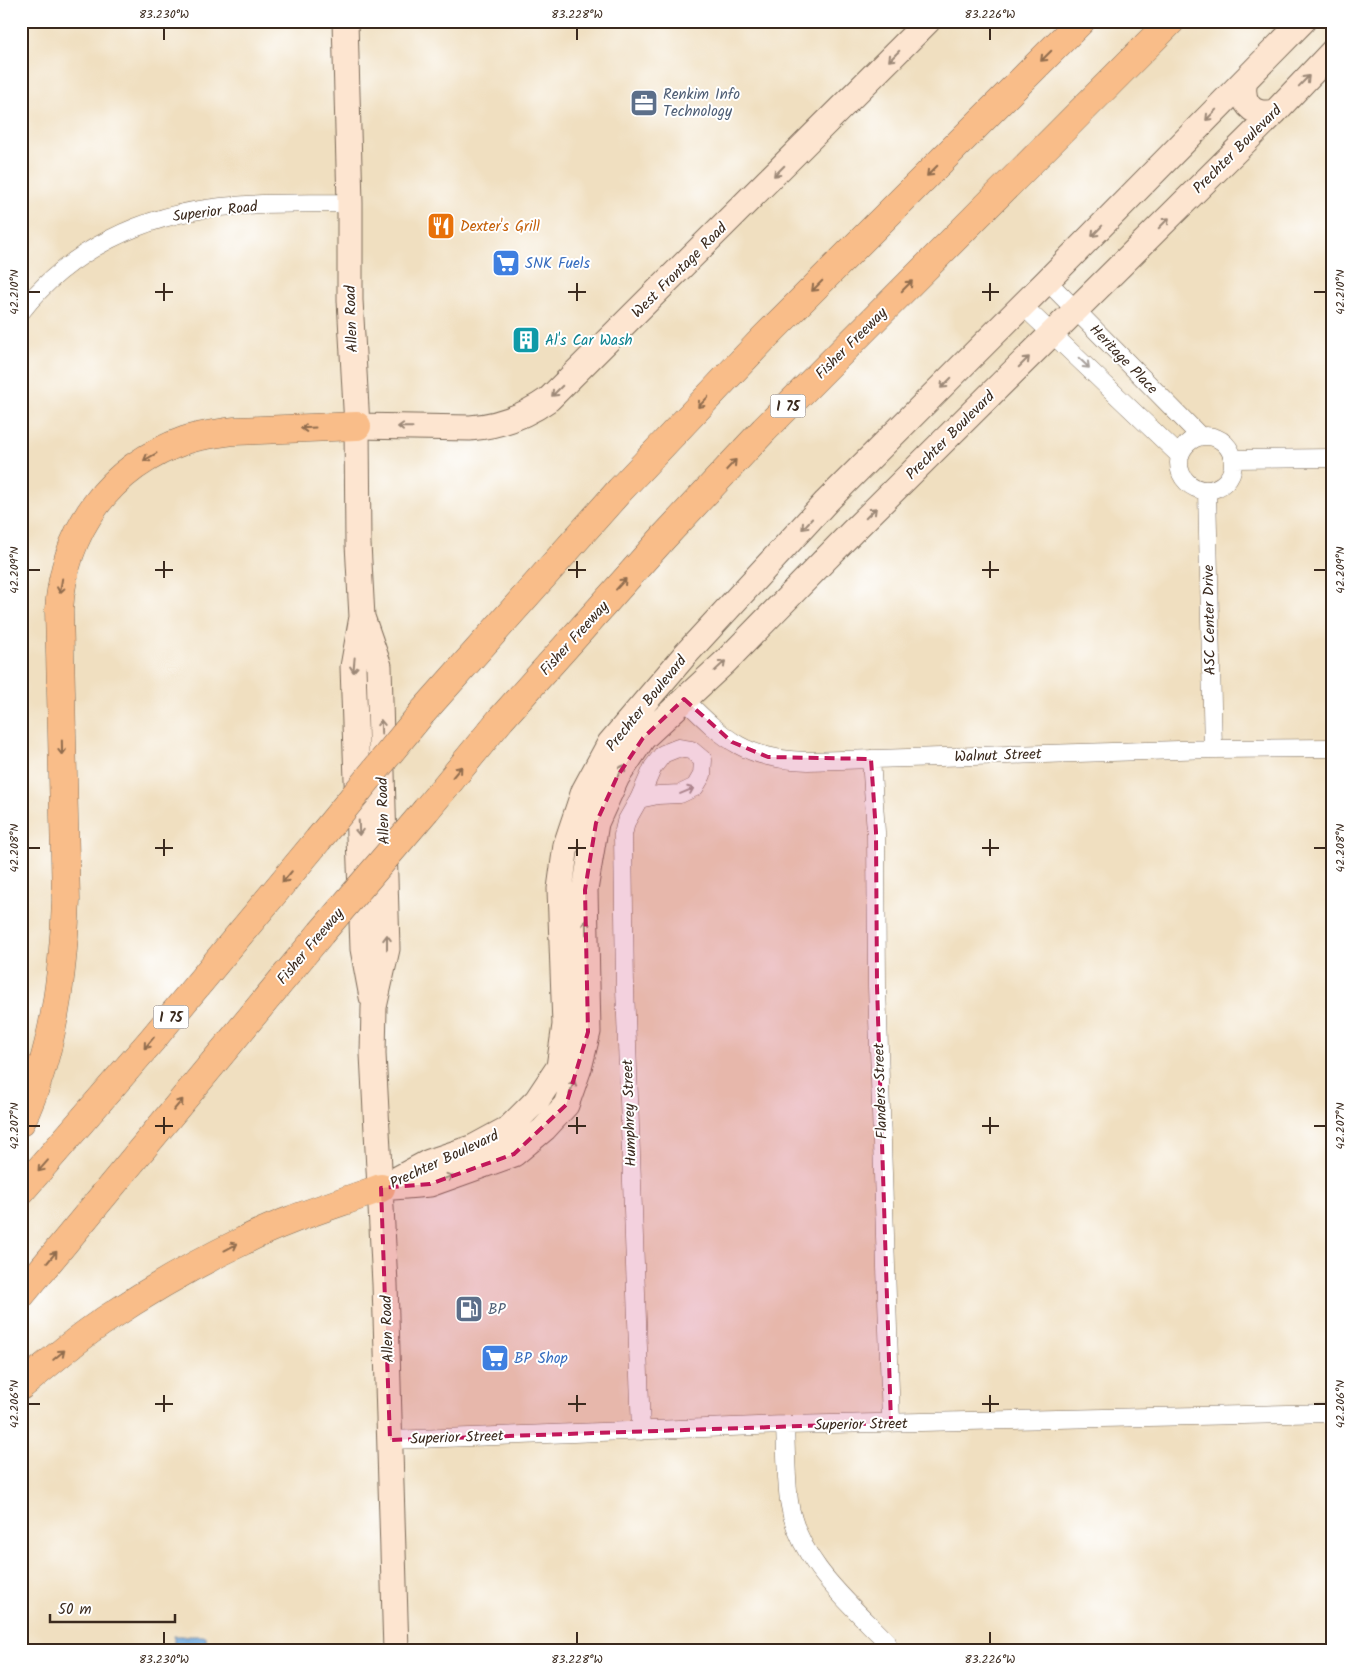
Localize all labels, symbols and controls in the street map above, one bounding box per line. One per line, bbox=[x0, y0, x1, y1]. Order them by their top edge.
text: 83.230°W bbox=[139, 5, 189, 24]
text: 83.228°W bbox=[551, 5, 603, 24]
text: 83.226°W bbox=[965, 5, 1016, 24]
one-way arrow bbox=[888, 50, 900, 62]
one-way arrow bbox=[1040, 50, 1053, 62]
one-way arrow bbox=[1298, 75, 1310, 88]
place label: Renkim Info Technology bbox=[663, 83, 740, 124]
office icon: Renkim Info Technology bbox=[629, 88, 659, 118]
street label: Prechter Boulevard bbox=[1188, 99, 1288, 200]
one-way arrow bbox=[1205, 109, 1217, 121]
one-way arrow bbox=[926, 164, 938, 176]
one-way arrow bbox=[773, 165, 786, 177]
street label: Superior Road bbox=[171, 195, 260, 229]
restaurant icon: Dexter's Grill bbox=[426, 211, 456, 241]
place label: Dexter's Grill bbox=[460, 215, 540, 239]
one-way arrow bbox=[1158, 216, 1170, 229]
street label: West Frontage Road bbox=[626, 217, 733, 324]
one-way arrow bbox=[1091, 225, 1103, 237]
supermarket icon: SNK Fuels bbox=[491, 248, 521, 278]
place label: SNK Fuels bbox=[525, 252, 590, 276]
text: 42.210°N bbox=[5, 269, 24, 315]
text: 42.210°N bbox=[1331, 269, 1350, 315]
one-way arrow bbox=[811, 279, 823, 292]
one-way arrow bbox=[901, 280, 913, 293]
street label: Allen Road bbox=[339, 284, 365, 353]
street label: Fisher Freeway bbox=[810, 301, 894, 385]
street label: Heritage Place bbox=[1083, 319, 1163, 401]
building icon: Al's Car Wash bbox=[511, 325, 541, 355]
place label: Al's Car Wash bbox=[545, 329, 633, 353]
one-way arrow bbox=[1018, 356, 1030, 368]
one-way arrow bbox=[1077, 357, 1090, 369]
one-way arrow bbox=[939, 377, 952, 389]
one-way arrow bbox=[551, 385, 563, 397]
street label: Prechter Boulevard bbox=[901, 385, 1001, 486]
road number: I 75 bbox=[770, 394, 806, 418]
one-way arrow bbox=[697, 396, 709, 408]
one-way arrow bbox=[397, 422, 413, 432]
one-way arrow bbox=[300, 423, 316, 433]
one-way arrow bbox=[144, 452, 158, 462]
one-way arrow bbox=[725, 458, 737, 471]
one-way arrow bbox=[865, 508, 877, 520]
one-way arrow bbox=[801, 517, 813, 530]
text: 42.209°N bbox=[5, 546, 24, 594]
text: 42.209°N bbox=[1331, 546, 1350, 594]
street label: ASC Center Drive bbox=[1197, 564, 1223, 676]
one-way arrow bbox=[56, 578, 66, 594]
one-way arrow bbox=[616, 578, 627, 591]
street label: Fisher Freeway bbox=[534, 595, 616, 682]
street label: Prechter Boulevard bbox=[600, 650, 694, 757]
one-way arrow bbox=[349, 657, 359, 673]
one-way arrow bbox=[713, 660, 726, 672]
one-way arrow bbox=[376, 719, 386, 736]
one-way arrow bbox=[58, 740, 67, 756]
street label: Walnut Street bbox=[954, 742, 1042, 770]
one-way arrow bbox=[616, 765, 626, 779]
one-way arrow bbox=[451, 766, 462, 779]
street label: Allen Road bbox=[371, 776, 397, 845]
one-way arrow bbox=[679, 785, 694, 795]
one-way arrow bbox=[354, 819, 363, 835]
text: 42.208°N bbox=[5, 824, 24, 872]
text: 42.208°N bbox=[1331, 824, 1350, 872]
one-way arrow bbox=[281, 871, 292, 884]
street label: Fisher Freeway bbox=[271, 902, 351, 990]
one-way arrow bbox=[581, 919, 591, 936]
one-way arrow bbox=[382, 934, 392, 950]
road number: I 75 bbox=[154, 1006, 188, 1028]
one-way arrow bbox=[143, 1036, 155, 1049]
street label: Flanders Street bbox=[867, 1042, 895, 1139]
street label: Humphrey Street bbox=[616, 1059, 644, 1167]
one-way arrow bbox=[568, 1080, 577, 1095]
one-way arrow bbox=[173, 1099, 184, 1112]
text: 42.207°N bbox=[5, 1102, 24, 1150]
text: 42.207°N bbox=[1331, 1102, 1350, 1150]
street label: Prechter Boulevard bbox=[386, 1124, 503, 1196]
one-way arrow bbox=[38, 1159, 49, 1172]
one-way arrow bbox=[438, 1173, 454, 1183]
one-way arrow bbox=[223, 1242, 238, 1252]
one-way arrow bbox=[47, 1251, 58, 1264]
street label: Allen Road bbox=[375, 1294, 401, 1363]
fuel station icon: BP bbox=[454, 1294, 484, 1324]
place label: BP bbox=[488, 1298, 507, 1322]
supermarket icon: BP Shop bbox=[480, 1343, 510, 1373]
place label: BP Shop bbox=[514, 1347, 568, 1371]
one-way arrow bbox=[52, 1349, 65, 1361]
text: 42.206°N bbox=[5, 1380, 24, 1428]
text: 42.206°N bbox=[1331, 1380, 1350, 1428]
street label: Superior Street bbox=[814, 1412, 908, 1438]
street label: Superior Street bbox=[410, 1424, 504, 1452]
scale bar bbox=[50, 1592, 175, 1624]
text: 50 m bbox=[58, 1598, 92, 1622]
text: 83.230°W bbox=[139, 1650, 189, 1669]
text: 83.228°W bbox=[551, 1650, 603, 1669]
text: 83.226°W bbox=[965, 1650, 1016, 1669]

